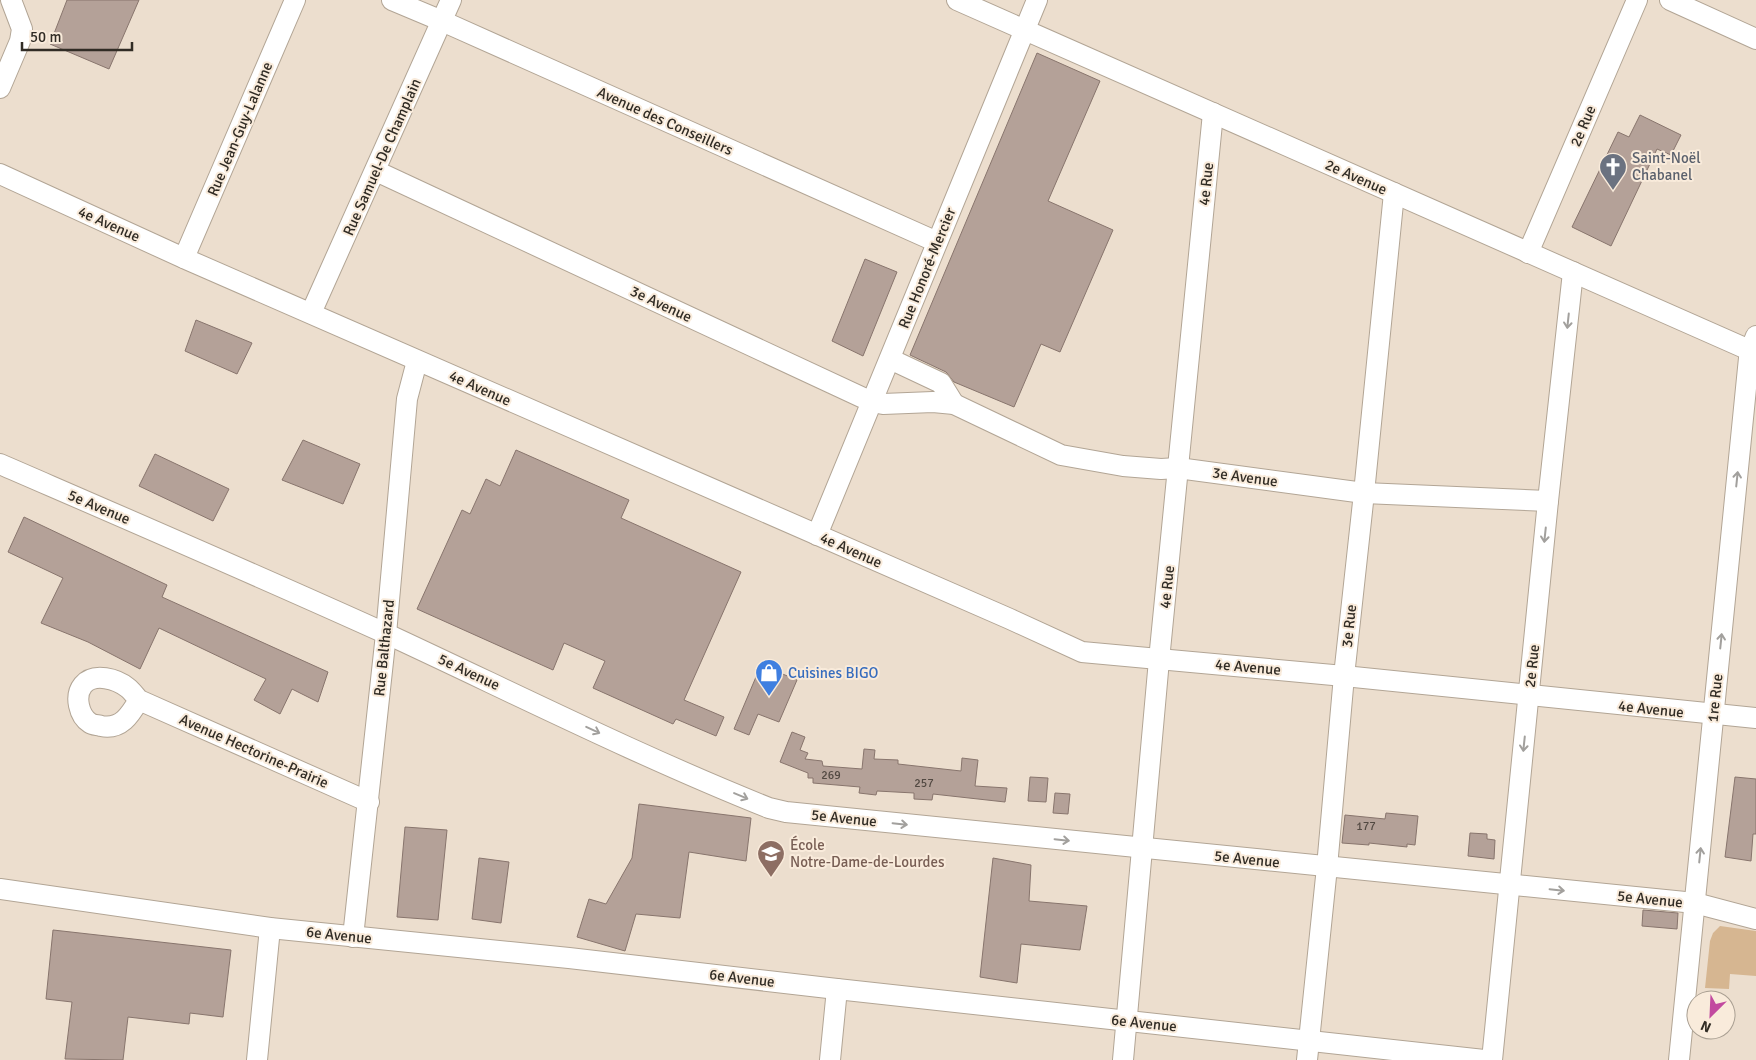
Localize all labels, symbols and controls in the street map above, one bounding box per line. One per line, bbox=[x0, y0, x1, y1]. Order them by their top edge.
scale bar bbox=[22, 20, 132, 52]
text: 50 m bbox=[30, 28, 61, 46]
street label: Rue Jean-Guy-Lalanne bbox=[204, 59, 276, 199]
street label: Rue Samuel-De Champlain bbox=[339, 76, 425, 238]
street label: Avenue des Conseillers bbox=[594, 83, 736, 159]
street label: 2e Rue bbox=[1566, 103, 1600, 149]
place label: Saint-Noël Chabanel bbox=[1632, 149, 1701, 184]
church icon: Saint-Noël Chabanel bbox=[1598, 152, 1628, 191]
street label: 2e Avenue bbox=[1322, 155, 1390, 199]
street label: 4e Rue bbox=[1195, 162, 1217, 206]
street label: 4e Avenue bbox=[75, 202, 143, 246]
street label: Rue Honoré-Mercier bbox=[895, 205, 960, 331]
street label: 3e Avenue bbox=[627, 282, 695, 326]
one-way arrow bbox=[1563, 313, 1573, 329]
street label: 4e Avenue bbox=[446, 366, 514, 410]
street label: 3e Avenue bbox=[1211, 464, 1279, 490]
one-way arrow bbox=[1732, 472, 1742, 488]
street label: 5e Avenue bbox=[65, 486, 133, 528]
one-way arrow bbox=[1540, 526, 1550, 542]
street label: 4e Avenue bbox=[817, 528, 885, 572]
street label: 4e Rue bbox=[1156, 565, 1178, 609]
street label: Rue Balthazard bbox=[370, 599, 398, 697]
street label: 3e Rue bbox=[1338, 604, 1360, 648]
one-way arrow bbox=[1716, 633, 1726, 649]
street label: 2e Rue bbox=[1521, 644, 1543, 688]
street label: 5e Avenue bbox=[435, 650, 503, 694]
street label: 4e Avenue bbox=[1214, 655, 1282, 679]
shop icon: Cuisines BIGO bbox=[754, 658, 784, 697]
place label: Cuisines BIGO bbox=[788, 664, 879, 682]
street label: 1re Rue bbox=[1704, 673, 1726, 723]
street label: 4e Avenue bbox=[1617, 697, 1685, 721]
street label: Avenue Hectorine-Prairie bbox=[177, 710, 331, 792]
one-way arrow bbox=[585, 726, 600, 735]
one-way arrow bbox=[1519, 736, 1528, 752]
house number: 269 bbox=[821, 768, 841, 783]
house number: 257 bbox=[914, 776, 934, 791]
one-way arrow bbox=[733, 792, 748, 802]
street label: 5e Avenue bbox=[810, 806, 878, 830]
one-way arrow bbox=[892, 819, 908, 828]
house number: 177 bbox=[1356, 819, 1376, 834]
place label: École Notre-Dame-de-Lourdes bbox=[790, 835, 945, 871]
one-way arrow bbox=[1054, 835, 1070, 845]
school or university icon: École Notre-Dame-de-Lourdes bbox=[756, 839, 786, 878]
street label: 5e Avenue bbox=[1213, 847, 1281, 871]
one-way arrow bbox=[1695, 847, 1704, 863]
one-way arrow bbox=[1549, 885, 1565, 895]
street label: 5e Avenue bbox=[1616, 887, 1684, 911]
street label: 6e Avenue bbox=[305, 923, 373, 947]
street label: 6e Avenue bbox=[708, 965, 776, 991]
north arrow bbox=[1686, 990, 1736, 1040]
street label: 6e Avenue bbox=[1110, 1011, 1178, 1035]
text: N bbox=[1698, 1017, 1714, 1036]

